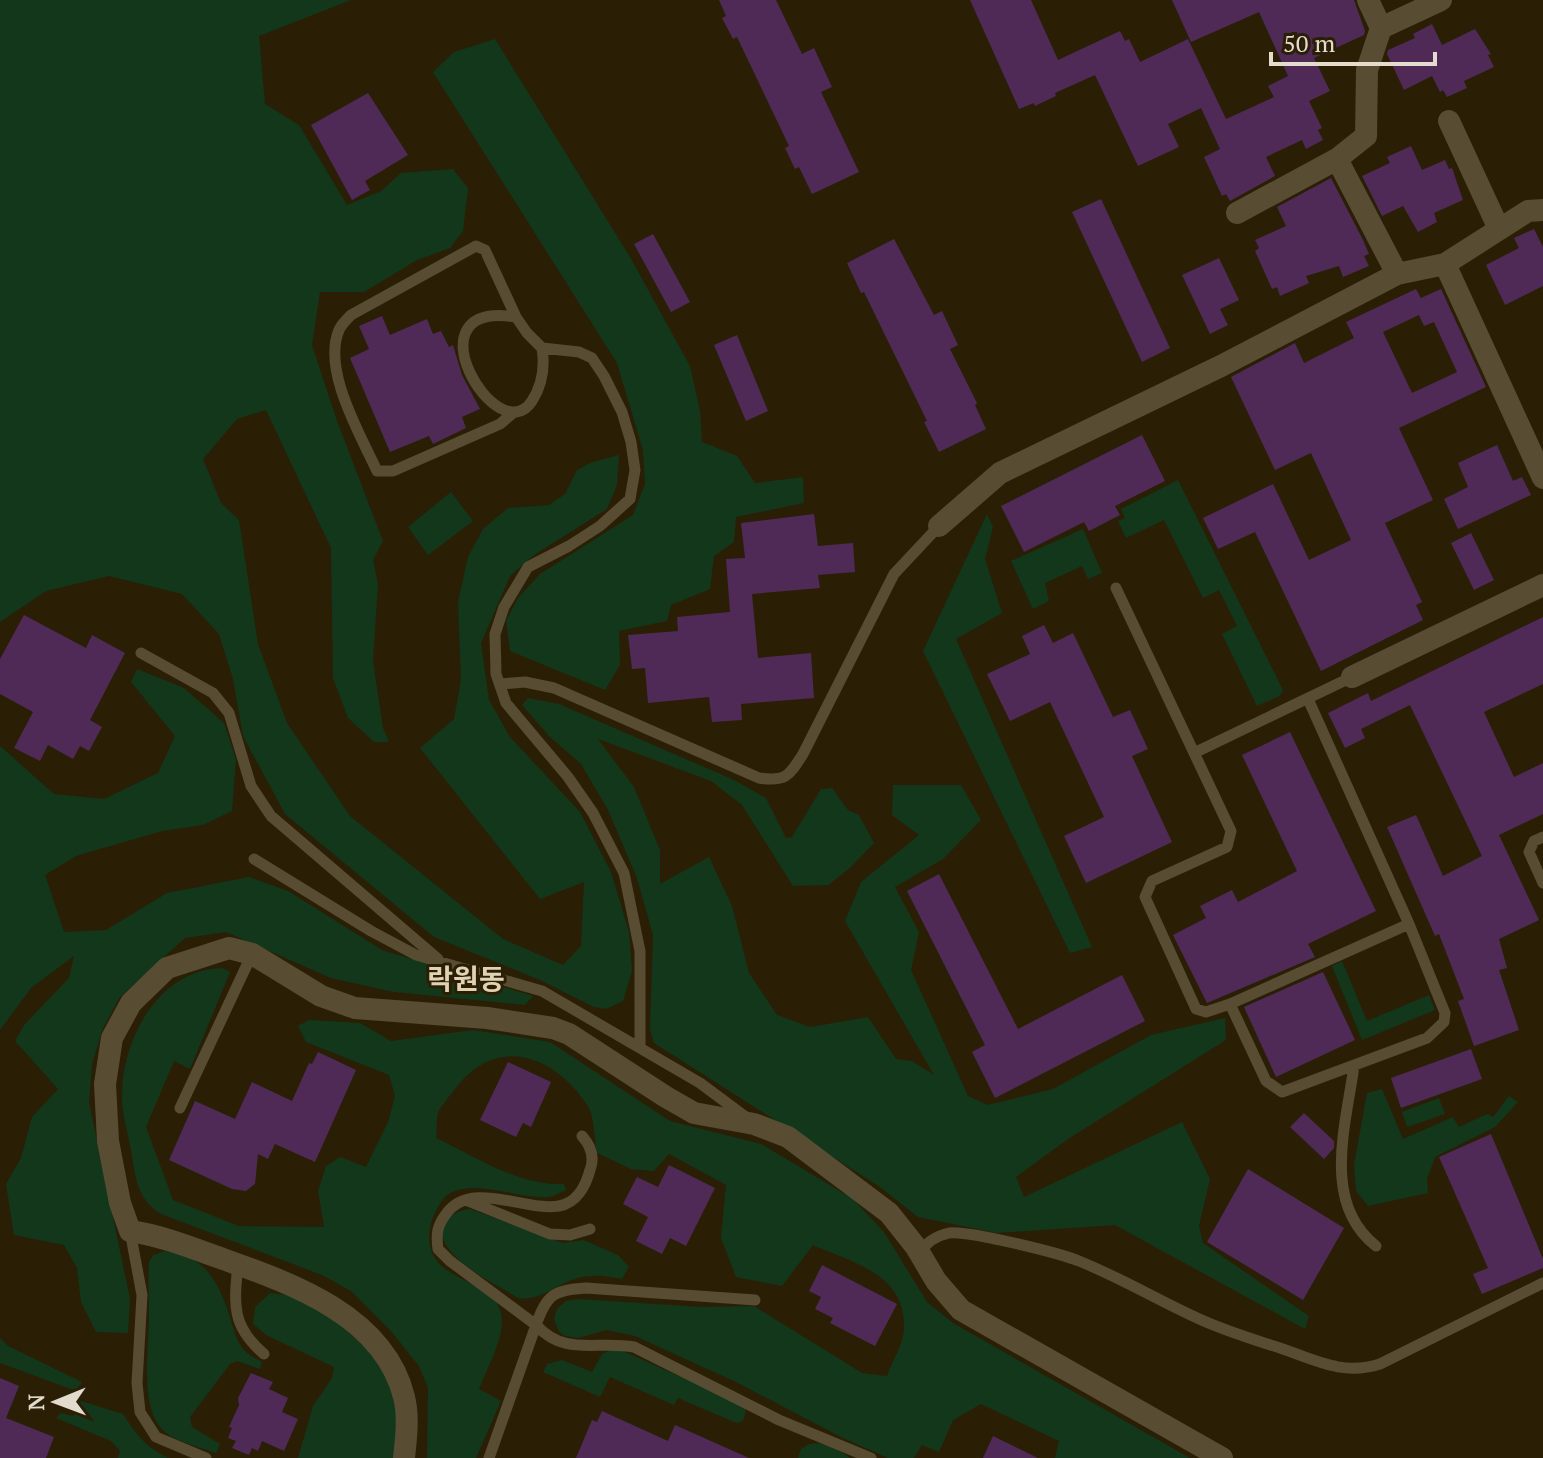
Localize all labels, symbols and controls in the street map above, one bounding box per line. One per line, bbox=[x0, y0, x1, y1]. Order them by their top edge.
scale bar bbox=[1271, 16, 1435, 66]
text: 50 m bbox=[1283, 27, 1335, 59]
district label: 락원동 bbox=[427, 960, 505, 997]
north arrow bbox=[16, 1362, 96, 1442]
text: N bbox=[21, 1393, 50, 1411]

